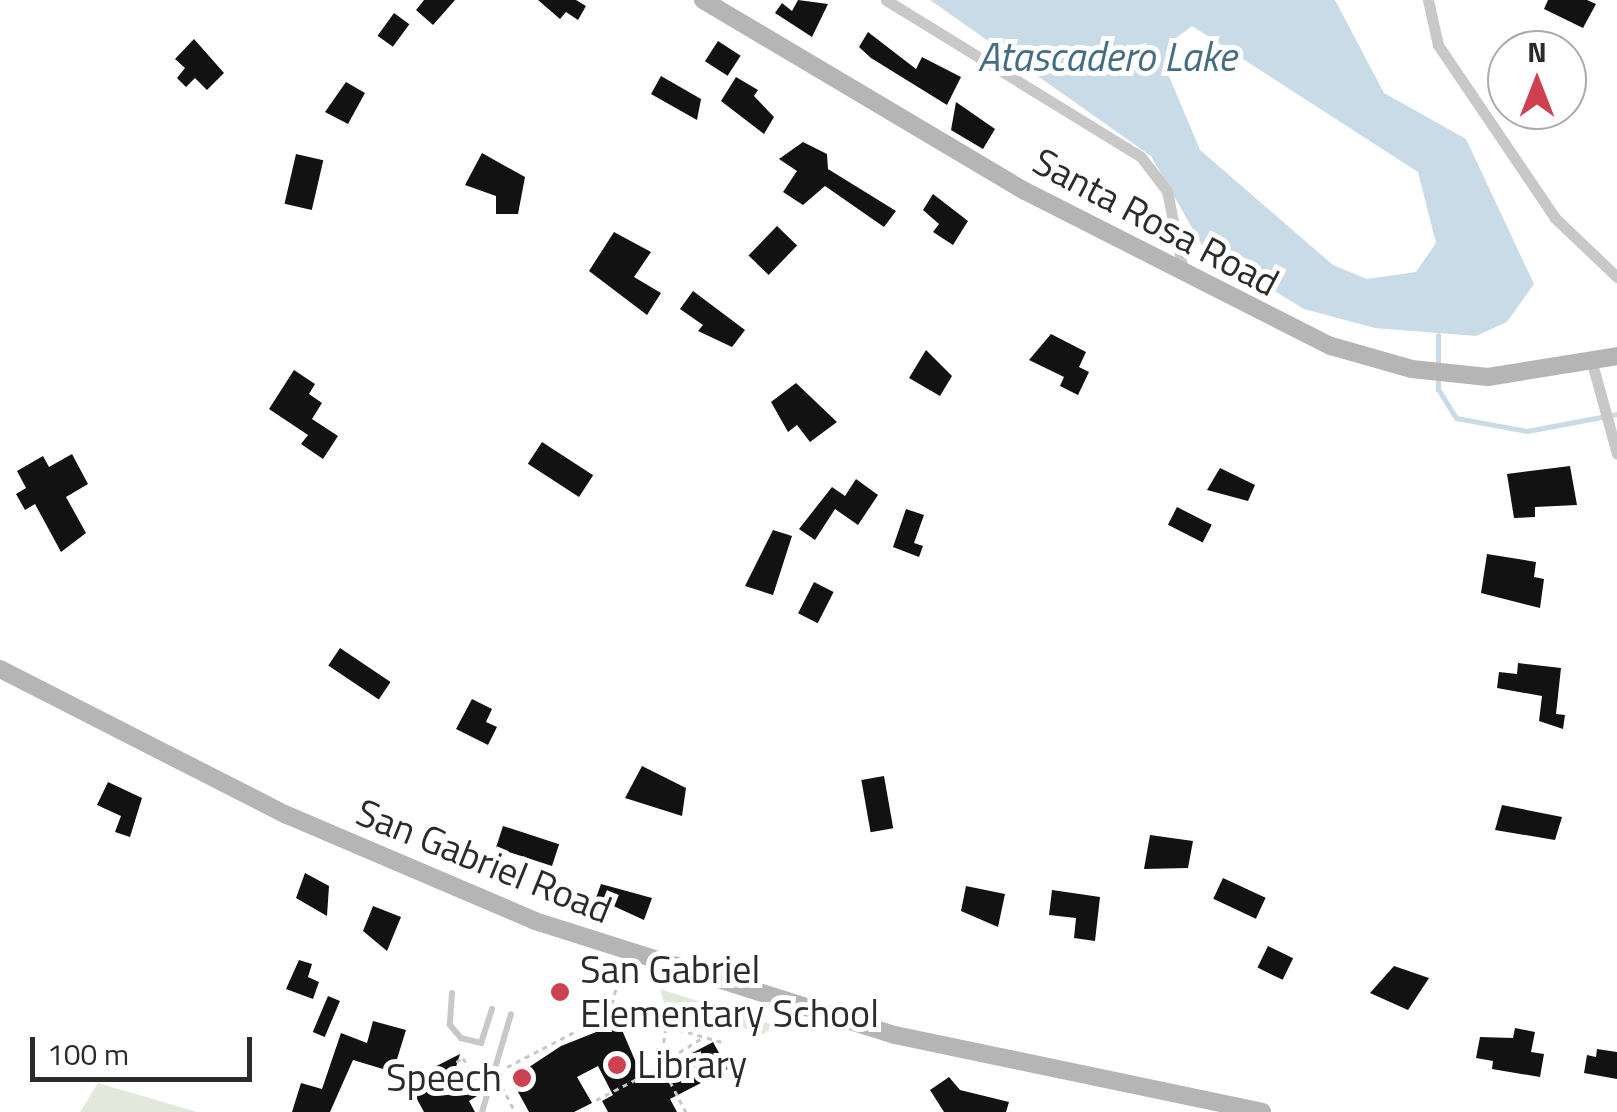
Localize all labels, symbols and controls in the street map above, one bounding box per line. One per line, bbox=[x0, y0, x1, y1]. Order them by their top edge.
north arrow bbox=[1487, 30, 1587, 130]
text: N bbox=[1527, 30, 1547, 73]
water label: Atascadero Lake bbox=[977, 33, 1237, 81]
street label: Santa Rosa Road bbox=[1026, 138, 1286, 306]
street label: San Gabriel Road bbox=[350, 789, 618, 933]
place label: San Gabriel Elementary School bbox=[580, 947, 879, 1036]
marker: San Gabriel Elementary School bbox=[549, 981, 571, 1003]
scale bar bbox=[35, 1017, 258, 1079]
text: 100 m bbox=[47, 1031, 129, 1077]
place label: Library bbox=[637, 1042, 747, 1088]
marker: Library bbox=[606, 1054, 628, 1076]
place label: Speech bbox=[386, 1055, 502, 1101]
marker: Speech bbox=[511, 1067, 533, 1089]

